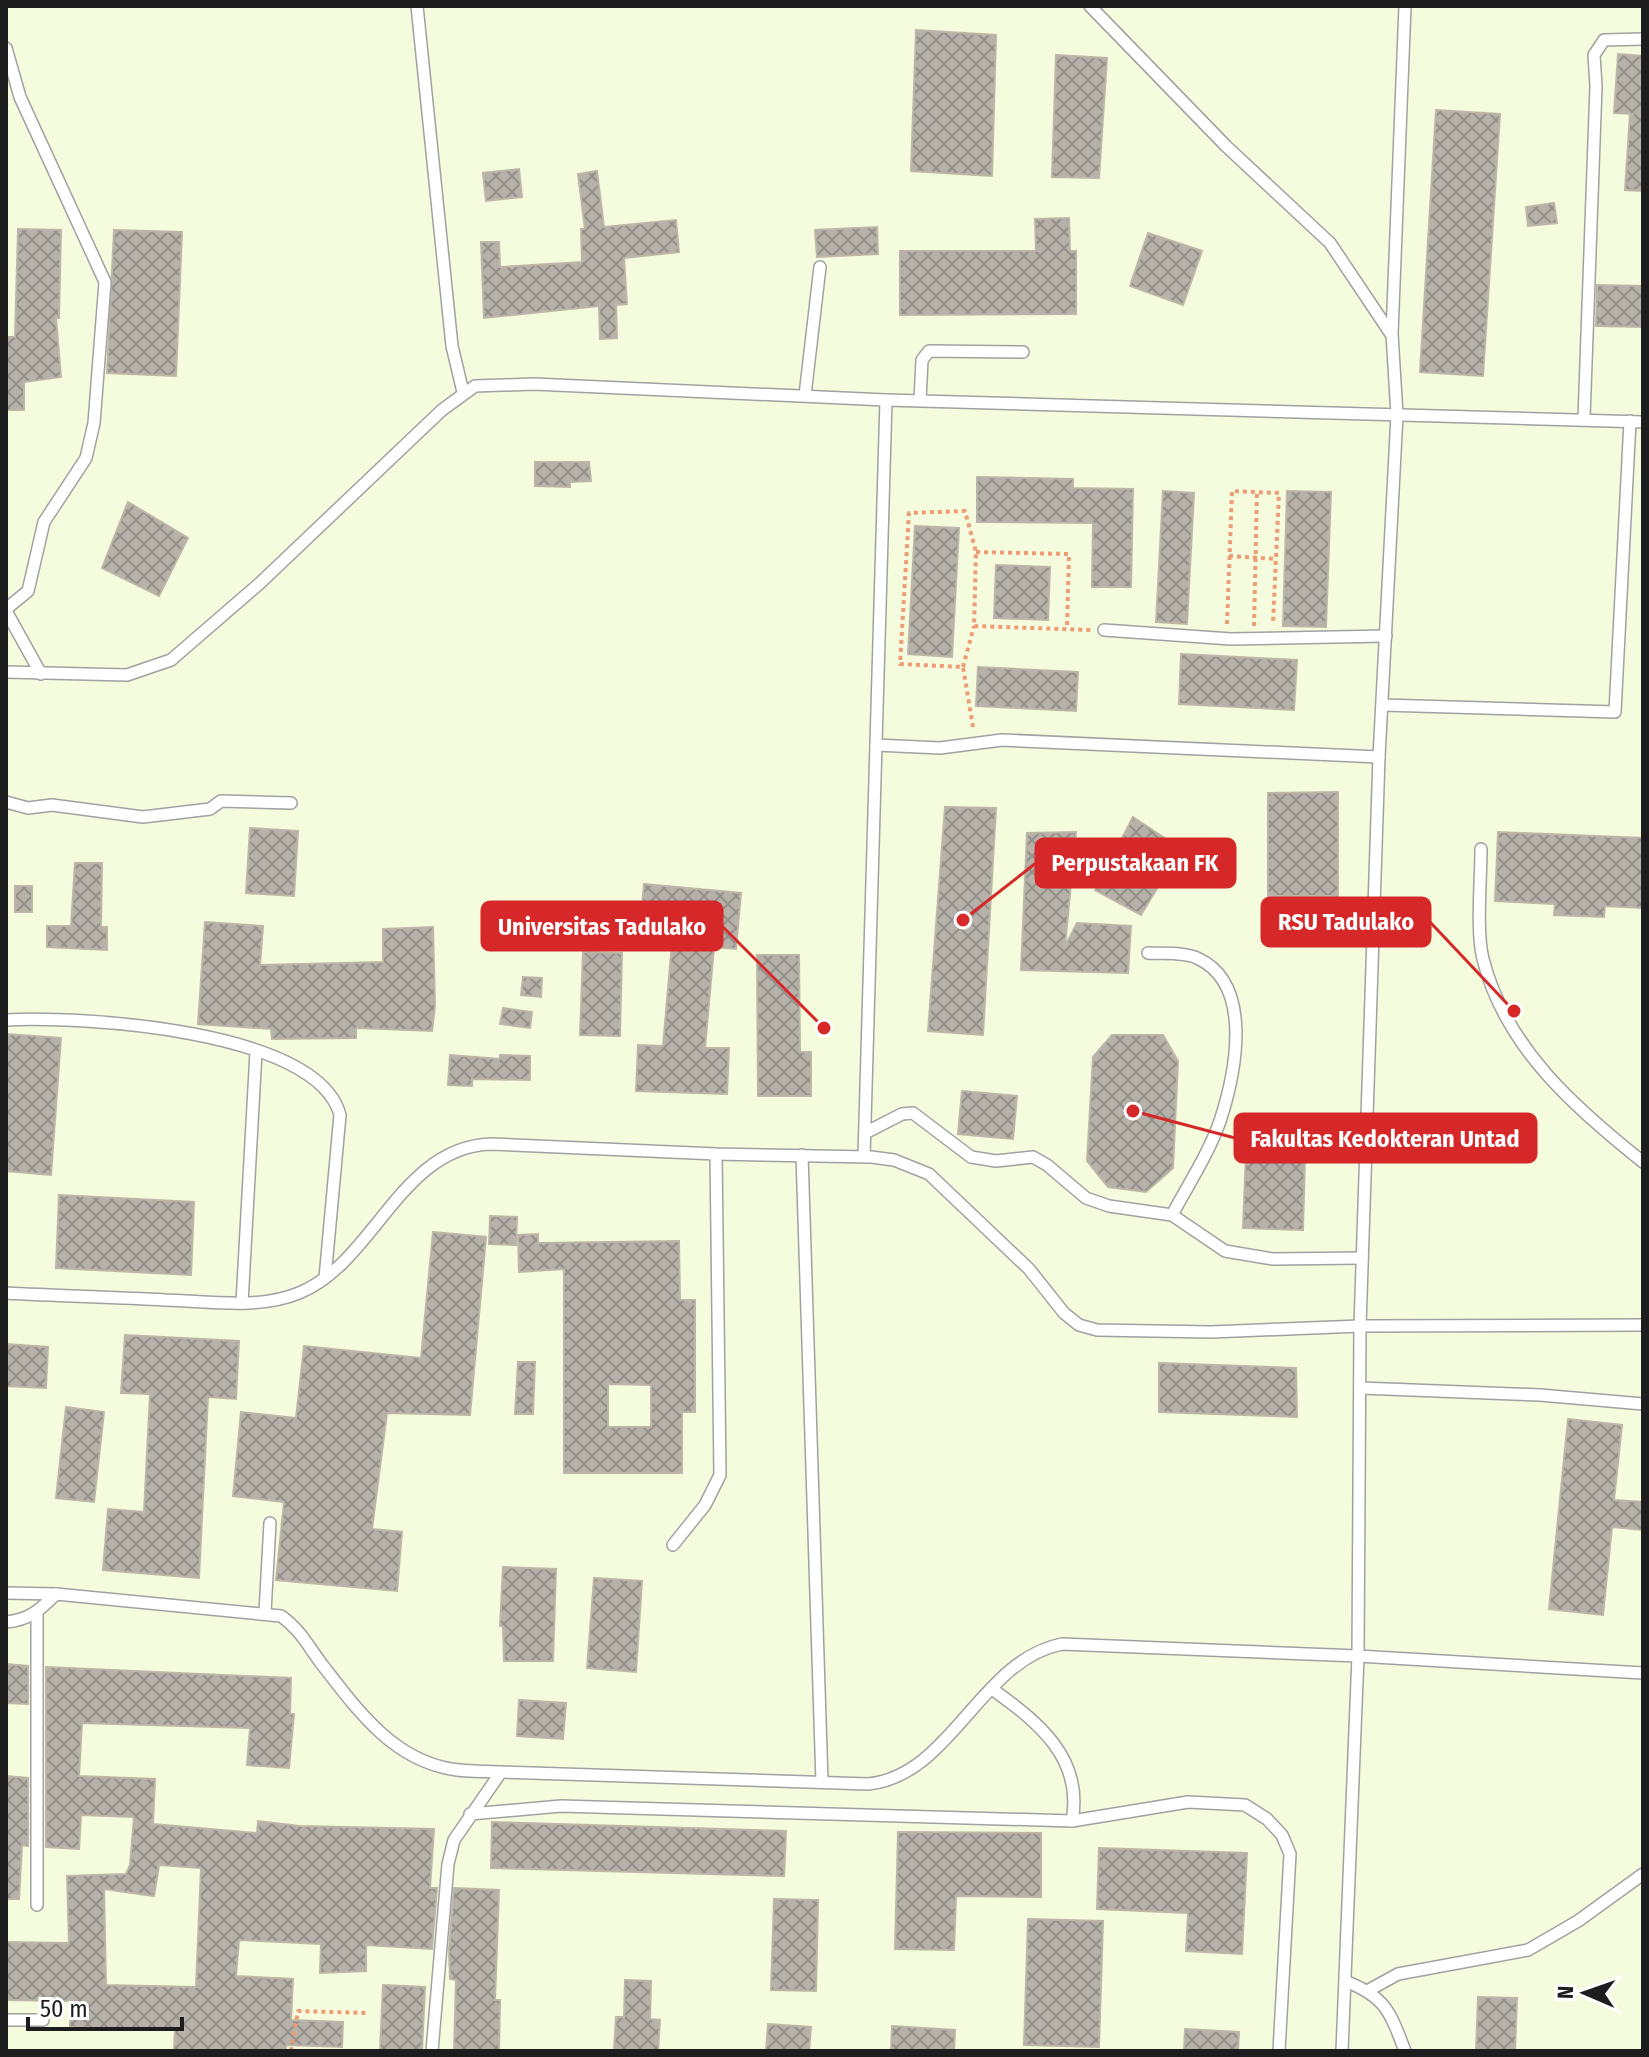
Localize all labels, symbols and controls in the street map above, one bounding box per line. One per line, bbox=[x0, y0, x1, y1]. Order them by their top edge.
callout: Perpustakaan FK bbox=[1036, 839, 1235, 887]
text: Perpustakaan FK bbox=[1051, 849, 1220, 877]
callout: RSU Tadulako bbox=[1262, 898, 1430, 946]
callout: Universitas Tadulako bbox=[482, 902, 722, 950]
text: RSU Tadulako bbox=[1278, 908, 1414, 936]
text: Universitas Tadulako bbox=[498, 913, 706, 941]
callout: Fakultas Kedokteran Untad bbox=[1235, 1114, 1536, 1162]
text: Fakultas Kedokteran Untad bbox=[1250, 1125, 1520, 1153]
north arrow bbox=[1545, 1953, 1625, 2033]
scale bar bbox=[28, 1981, 182, 2031]
text: N bbox=[1552, 1985, 1579, 1999]
text: 50 m bbox=[40, 1995, 88, 2023]

